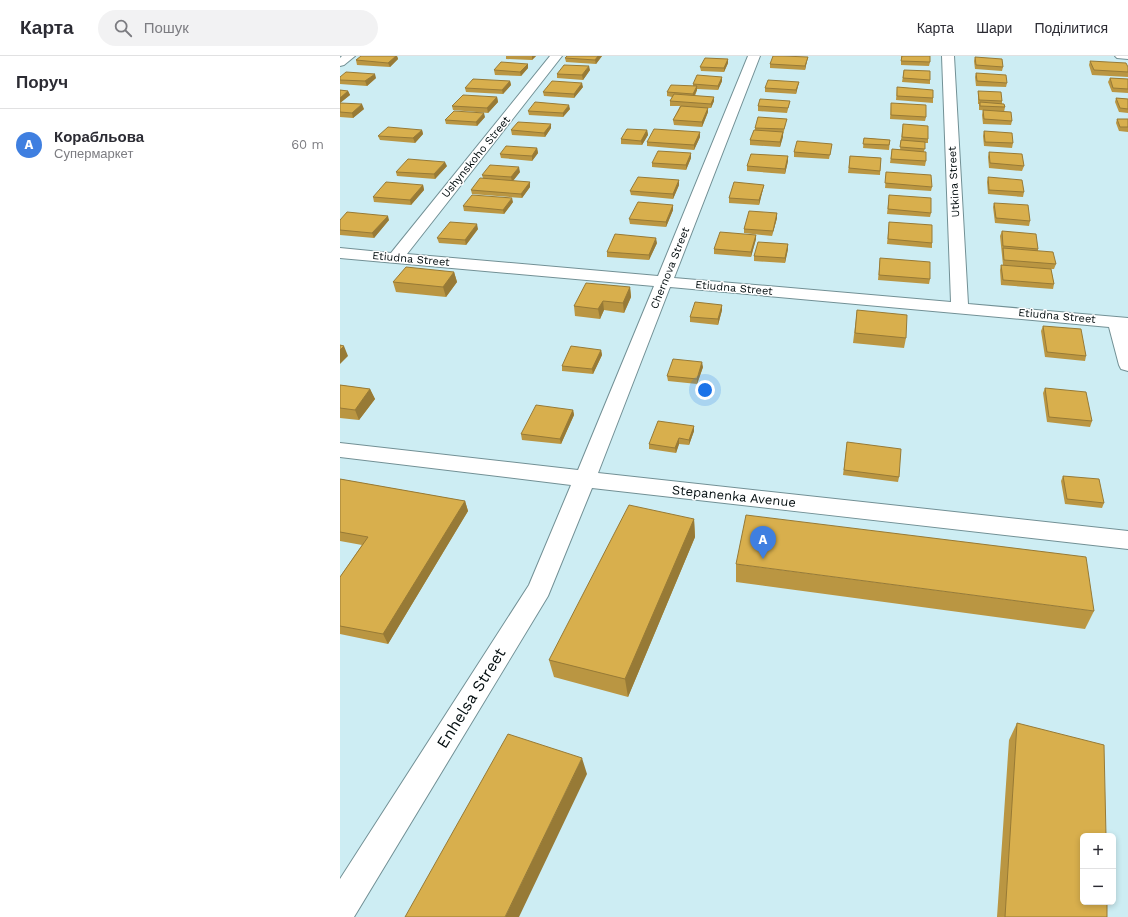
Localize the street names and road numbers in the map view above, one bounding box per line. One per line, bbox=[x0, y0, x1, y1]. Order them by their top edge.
street label: Ushynskoho Street bbox=[439, 113, 513, 200]
street label: Utkina Street bbox=[946, 146, 962, 218]
street label: Chernova Street bbox=[648, 225, 692, 311]
street label: Etiudna Street bbox=[372, 249, 451, 269]
street label: Etiudna Street bbox=[695, 278, 774, 298]
street label: Etiudna Street bbox=[1018, 306, 1097, 326]
street label: Stepanenka Avenue bbox=[671, 482, 797, 510]
street label: Enhelsa Street bbox=[433, 644, 510, 752]

